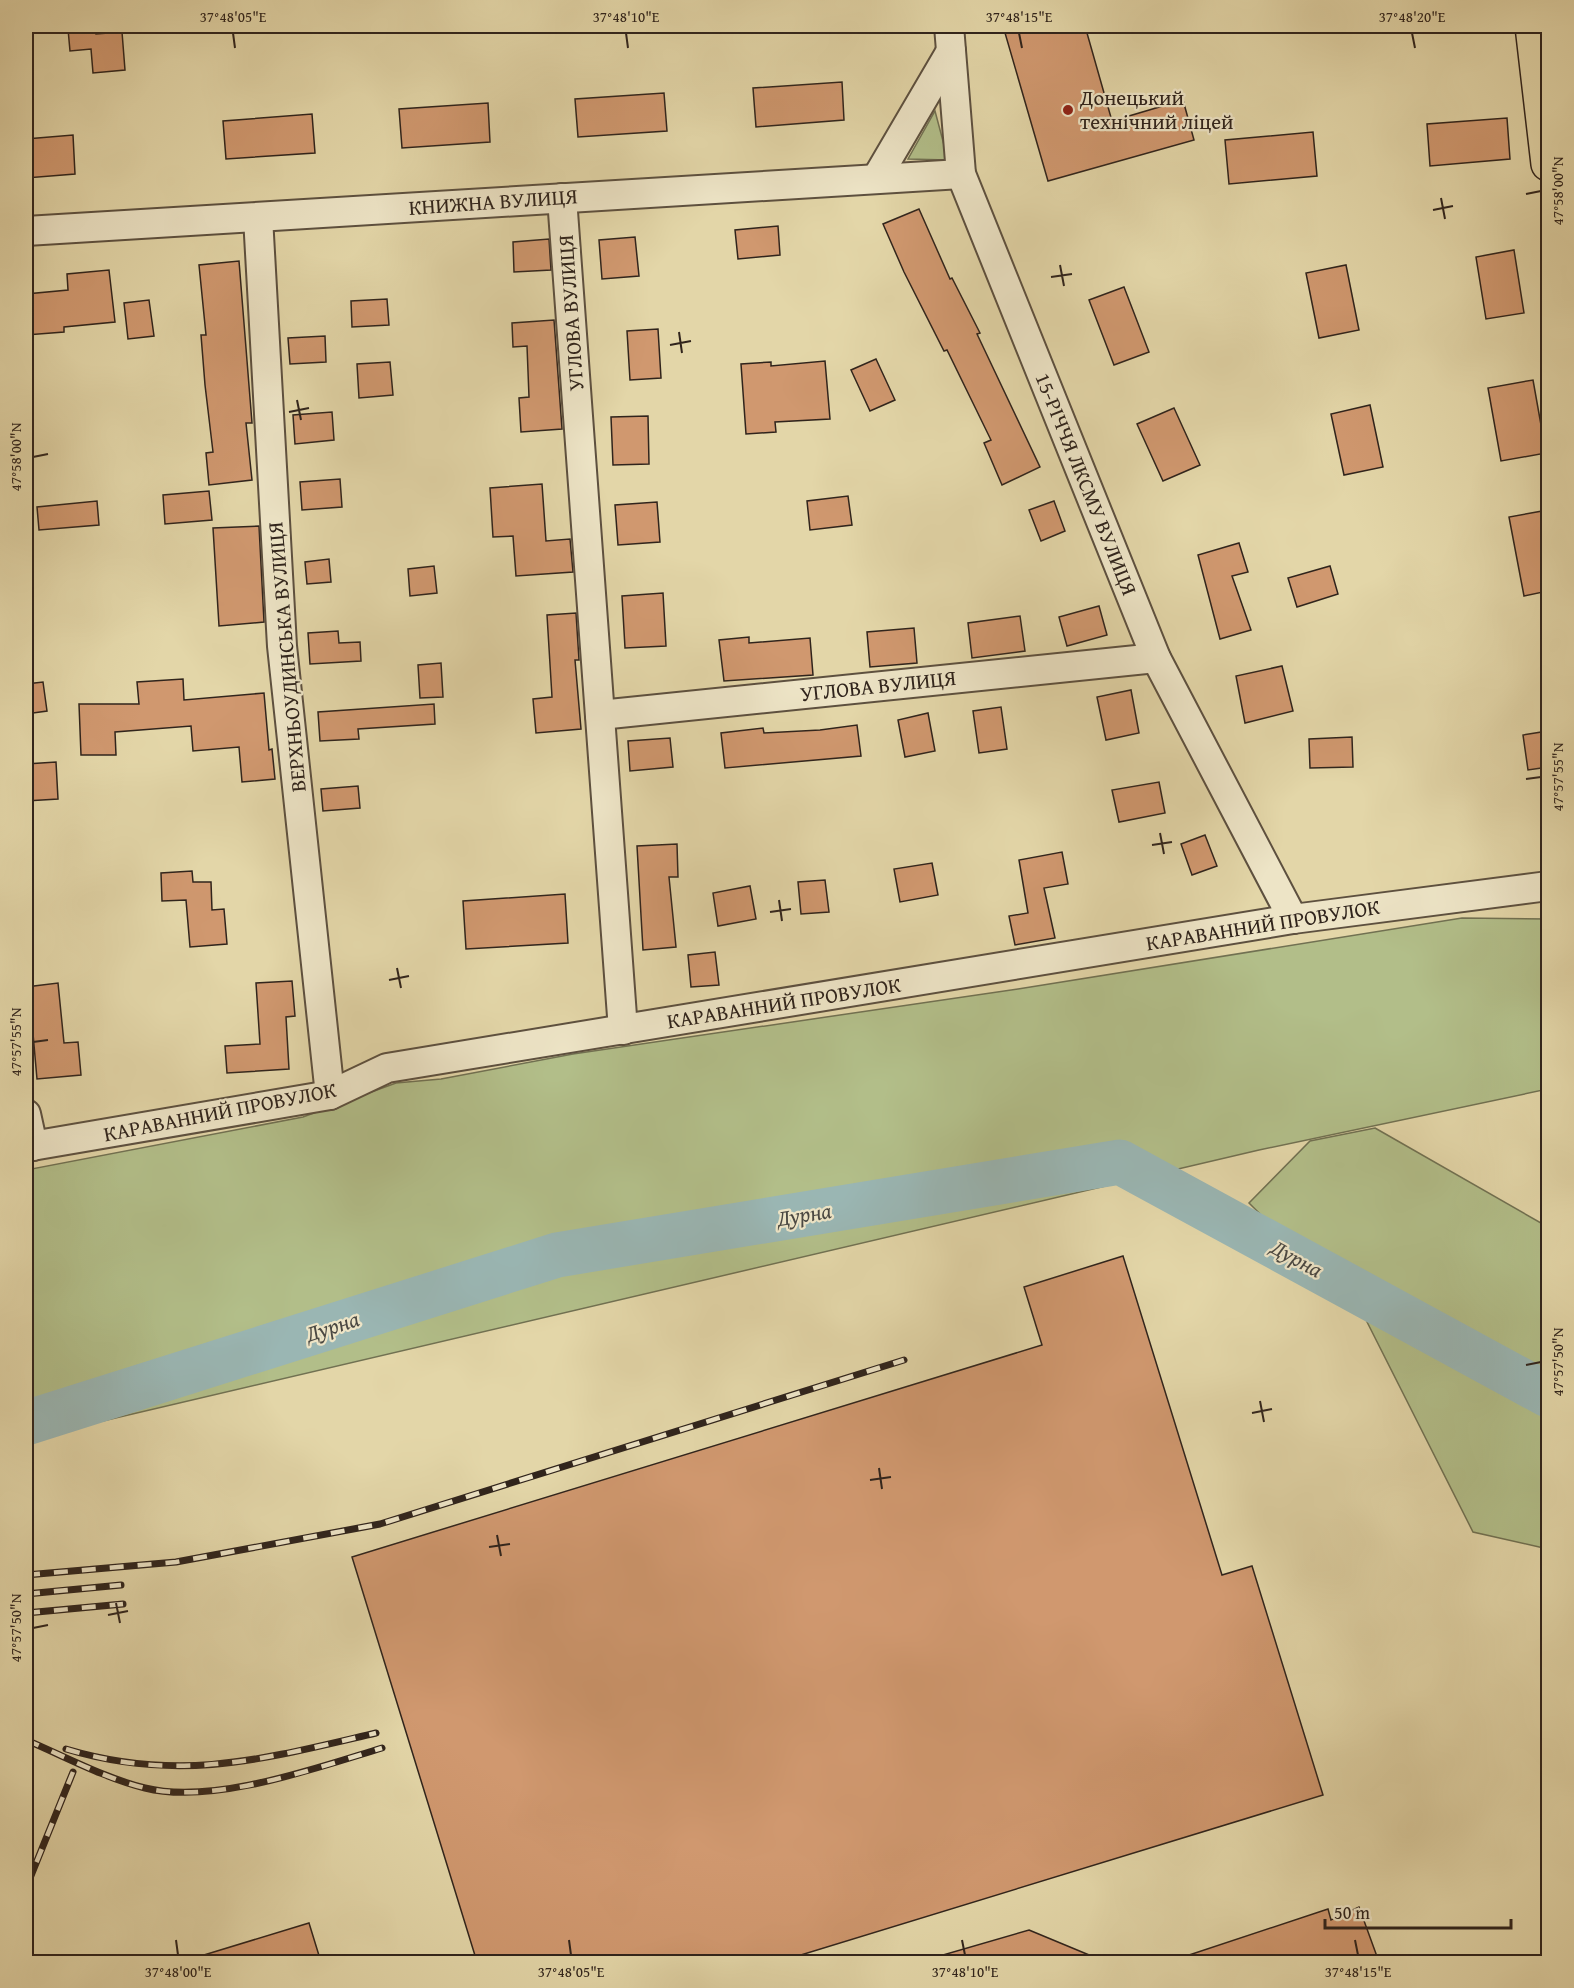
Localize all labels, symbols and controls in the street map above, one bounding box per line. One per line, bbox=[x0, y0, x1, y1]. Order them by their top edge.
text: 37°48'05"E bbox=[200, 6, 267, 27]
text: 37°48'10"E bbox=[593, 6, 660, 27]
text: 37°48'15"E bbox=[986, 6, 1053, 27]
text: 37°48'20"E bbox=[1379, 6, 1446, 27]
place label: Донецький технічний ліцей bbox=[1079, 82, 1234, 137]
marker: Донецький технічний ліцей bbox=[1061, 103, 1075, 117]
text: 47°58'00"N bbox=[1547, 156, 1568, 225]
street label: КНИЖНА ВУЛИЦЯ bbox=[408, 180, 578, 223]
street label: УГЛОВА ВУЛИЦЯ bbox=[550, 234, 591, 392]
street label: 15-РІЧЧЯ ЛКСМУ ВУЛИЦЯ bbox=[1028, 368, 1145, 600]
text: 47°58'00"N bbox=[5, 422, 26, 491]
street label: ВЕРХНЬОУДИНСЬКА ВУЛИЦЯ bbox=[259, 521, 314, 793]
street label: УГЛОВА ВУЛИЦЯ bbox=[799, 662, 957, 709]
text: 47°57'55"N bbox=[1547, 742, 1568, 811]
street label: КАРАВАННИЙ ПРОВУЛОК bbox=[1144, 891, 1382, 958]
street label: КАРАВАННИЙ ПРОВУЛОК bbox=[665, 969, 903, 1036]
text: 47°57'55"N bbox=[5, 1007, 26, 1076]
street label: КАРАВАННИЙ ПРОВУЛОК bbox=[101, 1074, 339, 1149]
water label: Дурна bbox=[772, 1194, 834, 1234]
water label: Дурна bbox=[1264, 1230, 1329, 1285]
water label: Дурна bbox=[299, 1302, 363, 1350]
text: 47°57'50"N bbox=[1547, 1327, 1568, 1396]
text: 47°57'50"N bbox=[5, 1593, 26, 1662]
scale bar bbox=[1325, 1892, 1511, 1930]
text: 50 m bbox=[1334, 1899, 1370, 1926]
text: 37°48'00"E bbox=[145, 1961, 212, 1982]
text: 37°48'05"E bbox=[538, 1961, 605, 1982]
text: 37°48'10"E bbox=[932, 1961, 999, 1982]
text: 37°48'15"E bbox=[1325, 1961, 1392, 1982]

